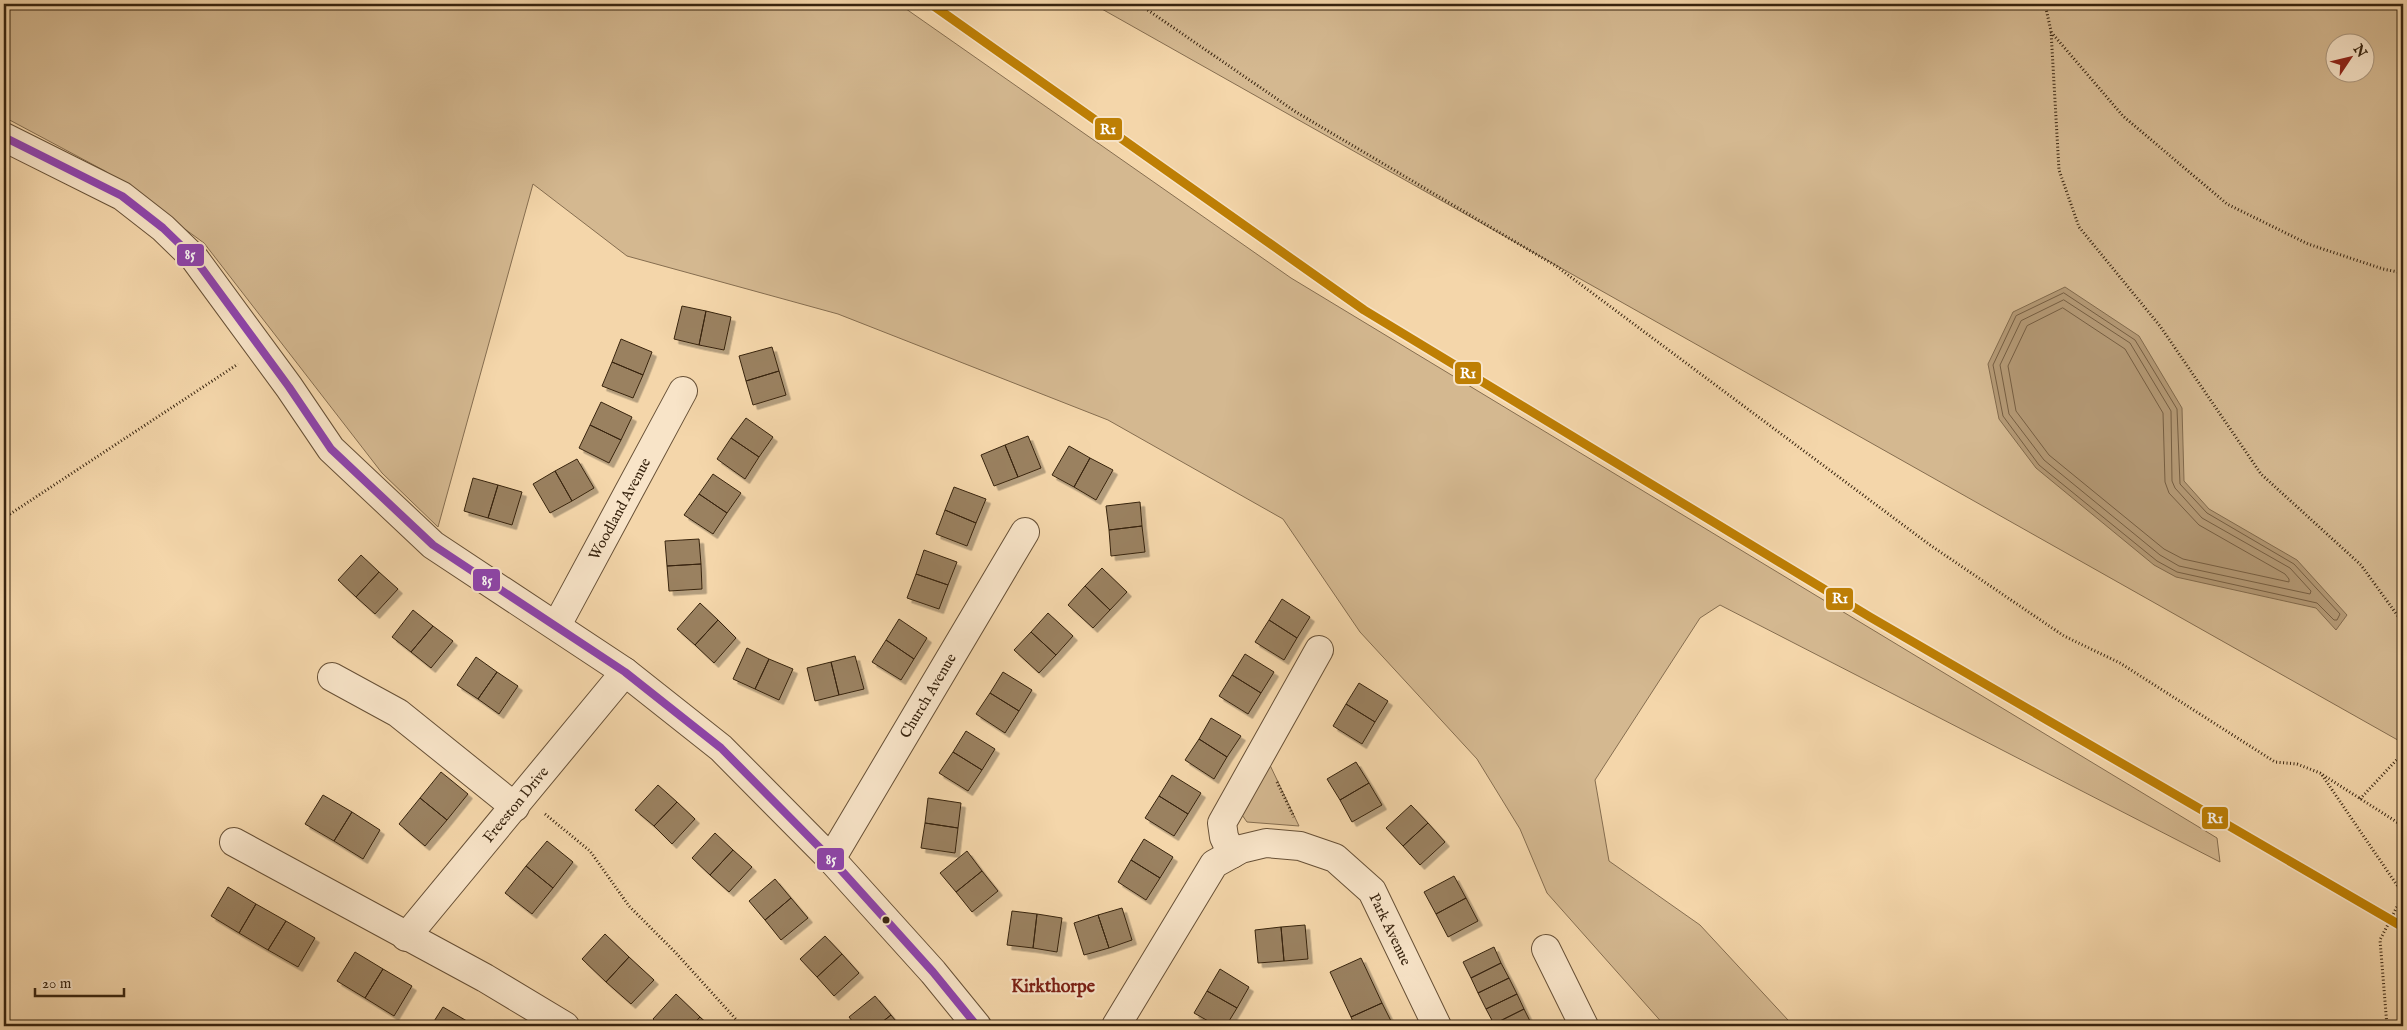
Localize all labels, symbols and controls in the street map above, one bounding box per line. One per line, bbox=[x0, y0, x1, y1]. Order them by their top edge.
north arrow bbox=[2324, 32, 2374, 82]
text: N bbox=[2348, 40, 2371, 61]
line badge: R1 bbox=[1094, 117, 1123, 141]
text: R1 bbox=[1100, 121, 1116, 139]
line badge: 85 bbox=[176, 243, 205, 267]
text: 85 bbox=[185, 246, 195, 264]
line badge: R1 bbox=[1454, 361, 1482, 385]
text: R1 bbox=[1460, 365, 1476, 383]
street label: Woodland Avenue bbox=[584, 454, 655, 563]
line badge: 85 bbox=[472, 568, 501, 592]
text: 85 bbox=[482, 572, 492, 590]
line badge: R1 bbox=[1825, 587, 1854, 611]
text: R1 bbox=[1832, 590, 1848, 608]
street label: Church Avenue bbox=[895, 650, 961, 742]
street label: Freeston Drive bbox=[479, 762, 553, 846]
line badge: R1 bbox=[2201, 806, 2229, 830]
text: R1 bbox=[2207, 810, 2223, 828]
line badge: 85 bbox=[816, 847, 845, 871]
text: 85 bbox=[826, 851, 836, 869]
street label: Park Avenue bbox=[1365, 890, 1416, 968]
unlabelled marker bbox=[881, 915, 891, 925]
scale bar bbox=[35, 965, 124, 997]
text: 20 m bbox=[42, 974, 72, 993]
district label: Kirkthorpe bbox=[1011, 976, 1096, 999]

